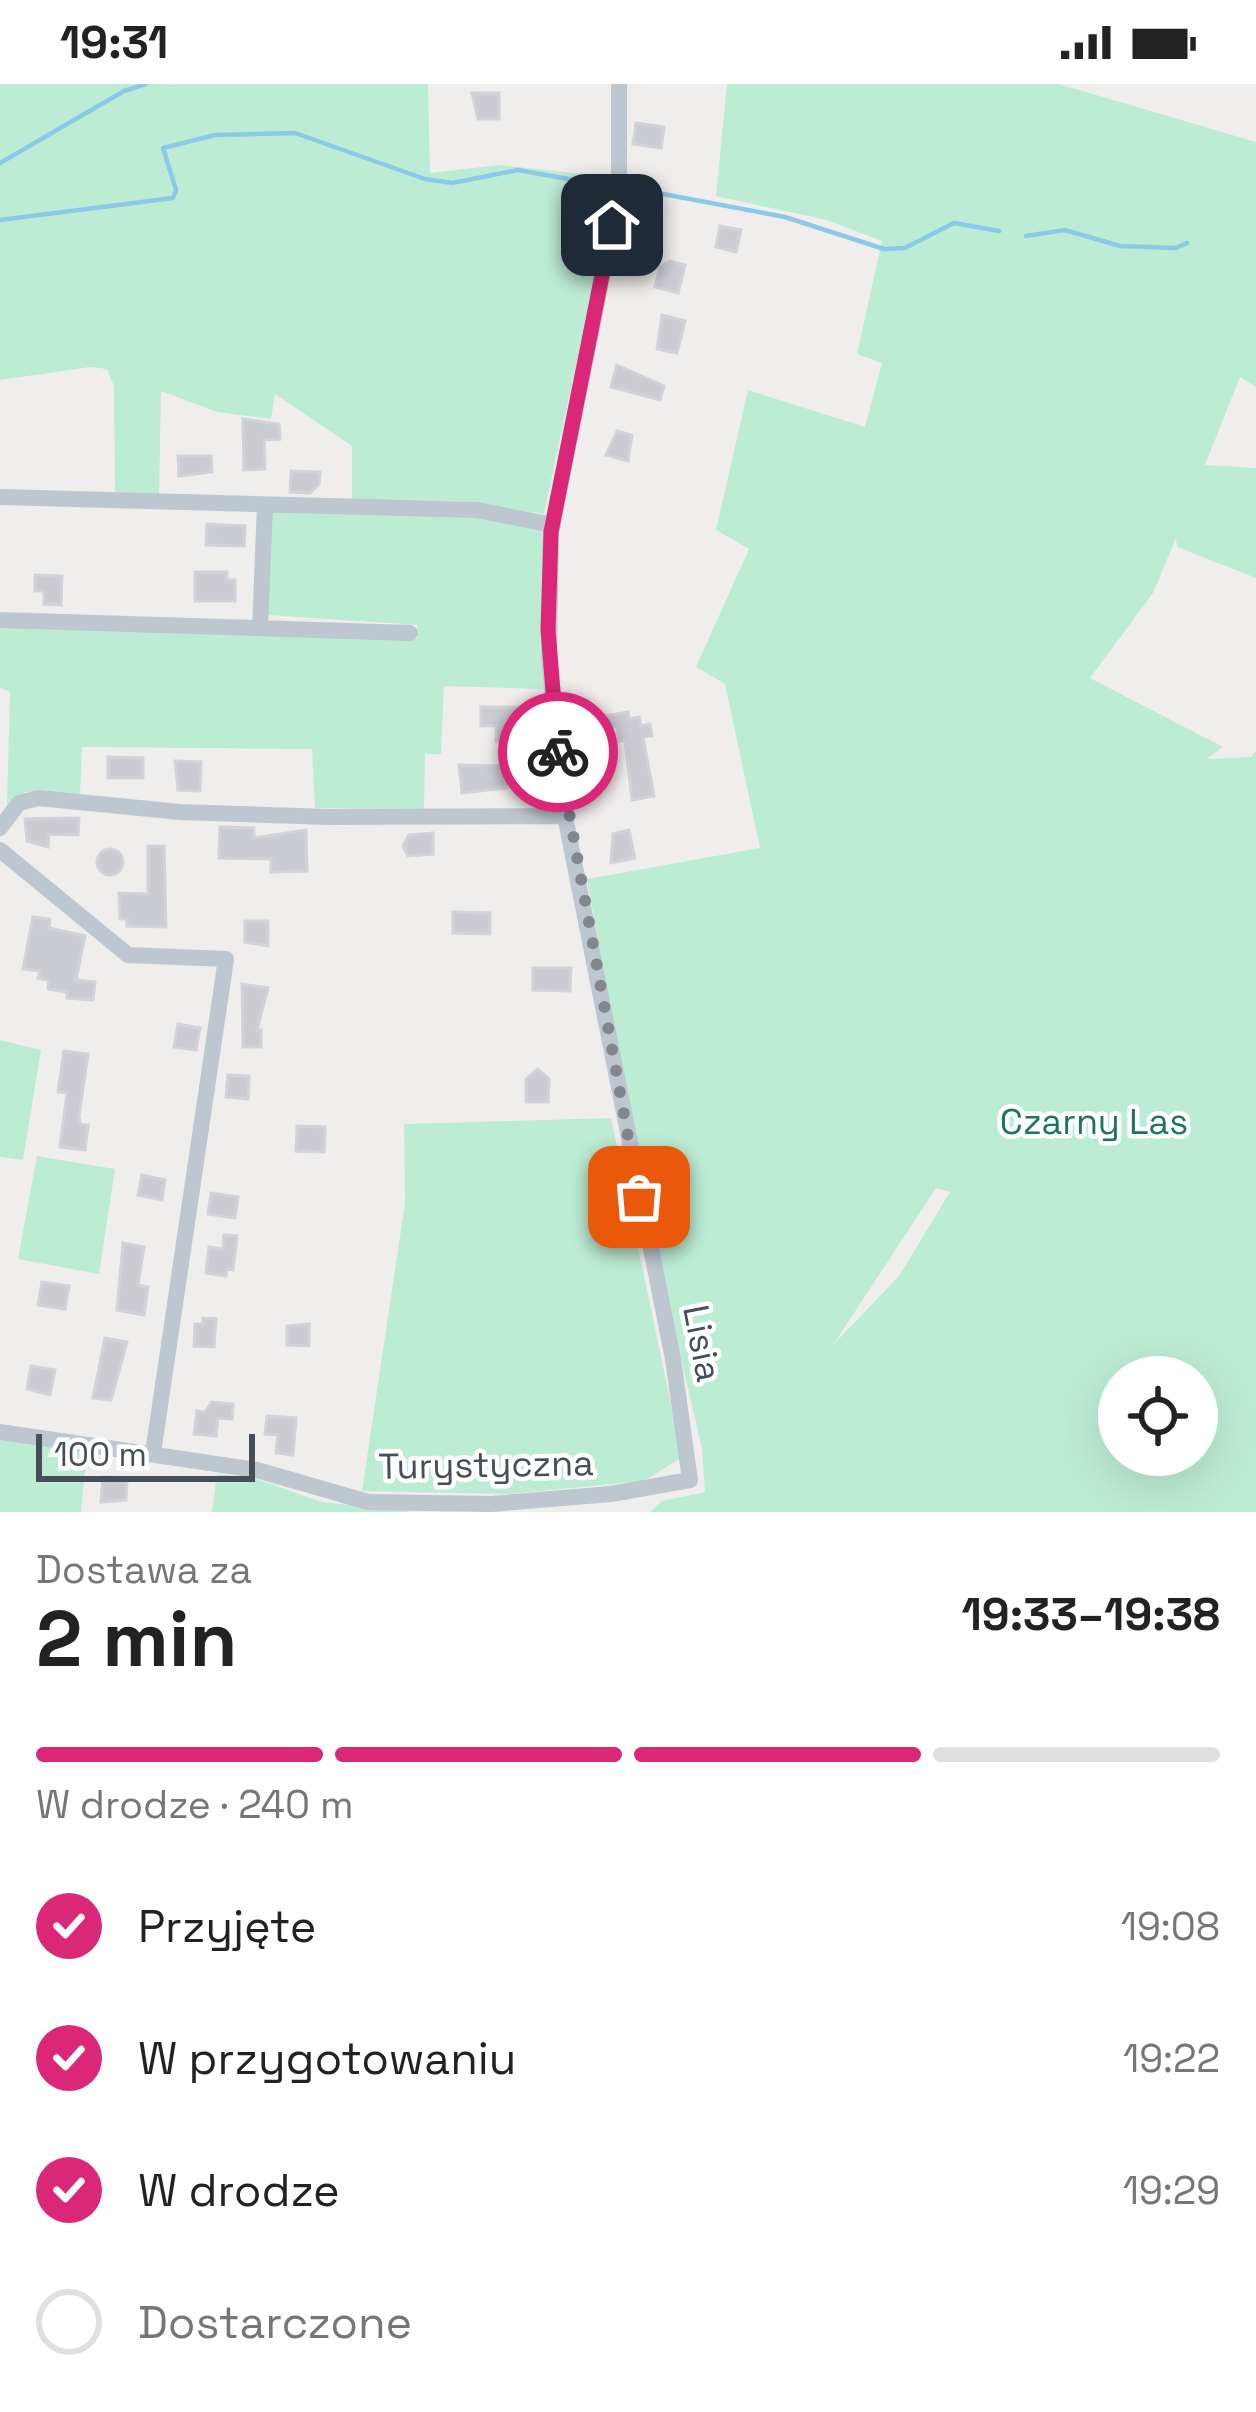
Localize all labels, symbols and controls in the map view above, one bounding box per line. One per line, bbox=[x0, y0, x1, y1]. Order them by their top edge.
text: 19:31 bbox=[60, 14, 168, 71]
pin bbox=[561, 174, 663, 276]
icon: home bbox=[579, 192, 645, 258]
courier bbox=[498, 692, 618, 812]
icon: bike bbox=[525, 719, 591, 785]
park label: Czarny Las bbox=[1000, 1099, 1188, 1145]
pin bbox=[588, 1146, 690, 1248]
icon: bag bbox=[606, 1164, 672, 1230]
street label: Lisia bbox=[672, 1301, 732, 1385]
map controls bbox=[1098, 1356, 1218, 1476]
button: locate bbox=[1098, 1356, 1218, 1476]
scale bar bbox=[36, 1428, 255, 1481]
text: 100 m bbox=[54, 1434, 147, 1476]
street label: Turystyczna bbox=[378, 1440, 594, 1490]
text: Dostawa za bbox=[36, 1545, 252, 1594]
text: 19:33–19:38 bbox=[962, 1586, 1220, 1643]
text: 2 min bbox=[36, 1589, 238, 1689]
text: W drodze · 240 m bbox=[36, 1780, 354, 1829]
icon: check bbox=[36, 1893, 102, 1959]
text: Przyjęte bbox=[138, 1898, 316, 1955]
text: 19:08 bbox=[1121, 1902, 1220, 1951]
icon: check bbox=[36, 2025, 102, 2091]
text: W przygotowaniu bbox=[138, 2030, 516, 2087]
text: 19:22 bbox=[1123, 2034, 1220, 2083]
icon: check bbox=[36, 2157, 102, 2223]
text: W drodze bbox=[138, 2162, 340, 2219]
text: 19:29 bbox=[1123, 2166, 1220, 2215]
text: Dostarczone bbox=[138, 2294, 412, 2351]

